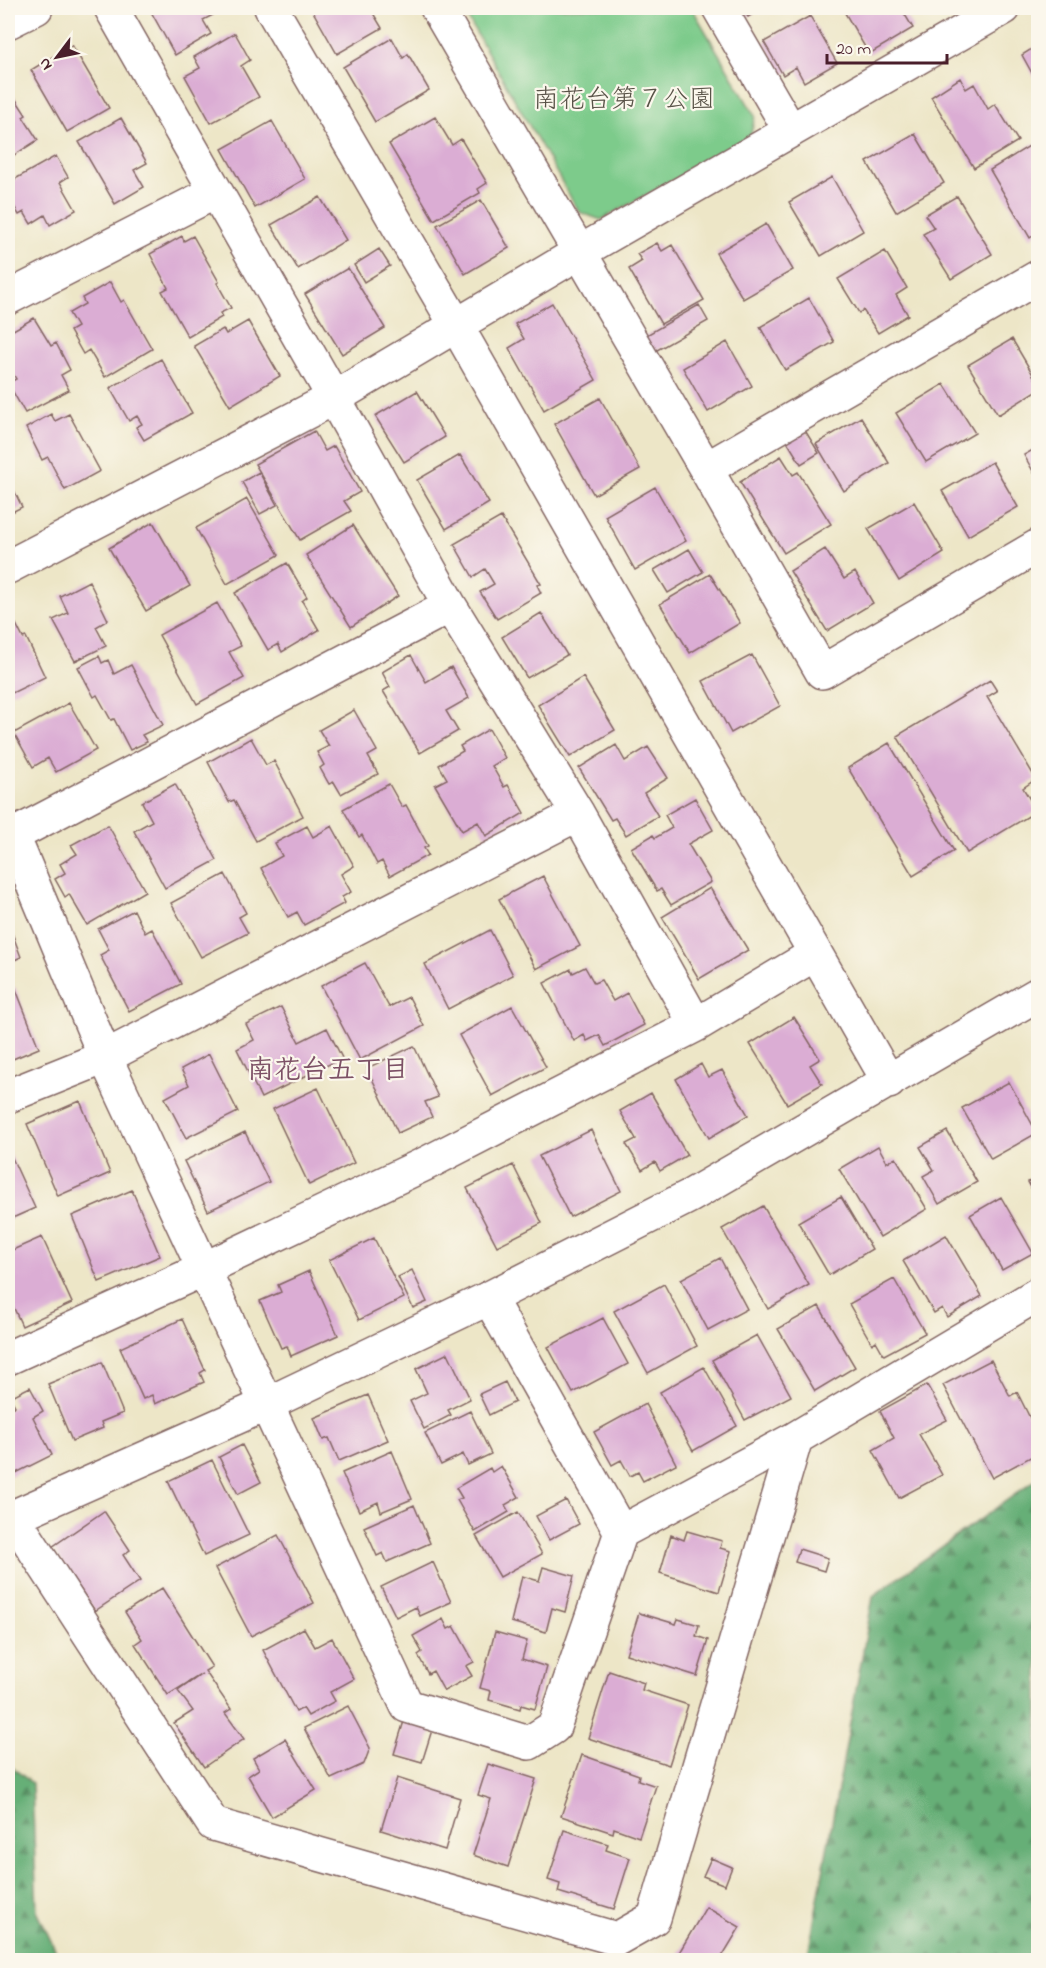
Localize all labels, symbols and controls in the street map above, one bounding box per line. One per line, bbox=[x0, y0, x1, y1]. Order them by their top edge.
north arrow bbox=[27, 27, 87, 87]
scale bar bbox=[827, 27, 947, 65]
text: 20 m bbox=[836, 37, 871, 63]
text: N bbox=[33, 53, 59, 75]
park label: 南花台第７公園 bbox=[533, 82, 715, 120]
district label: 南花台五丁目 bbox=[247, 1052, 409, 1091]

